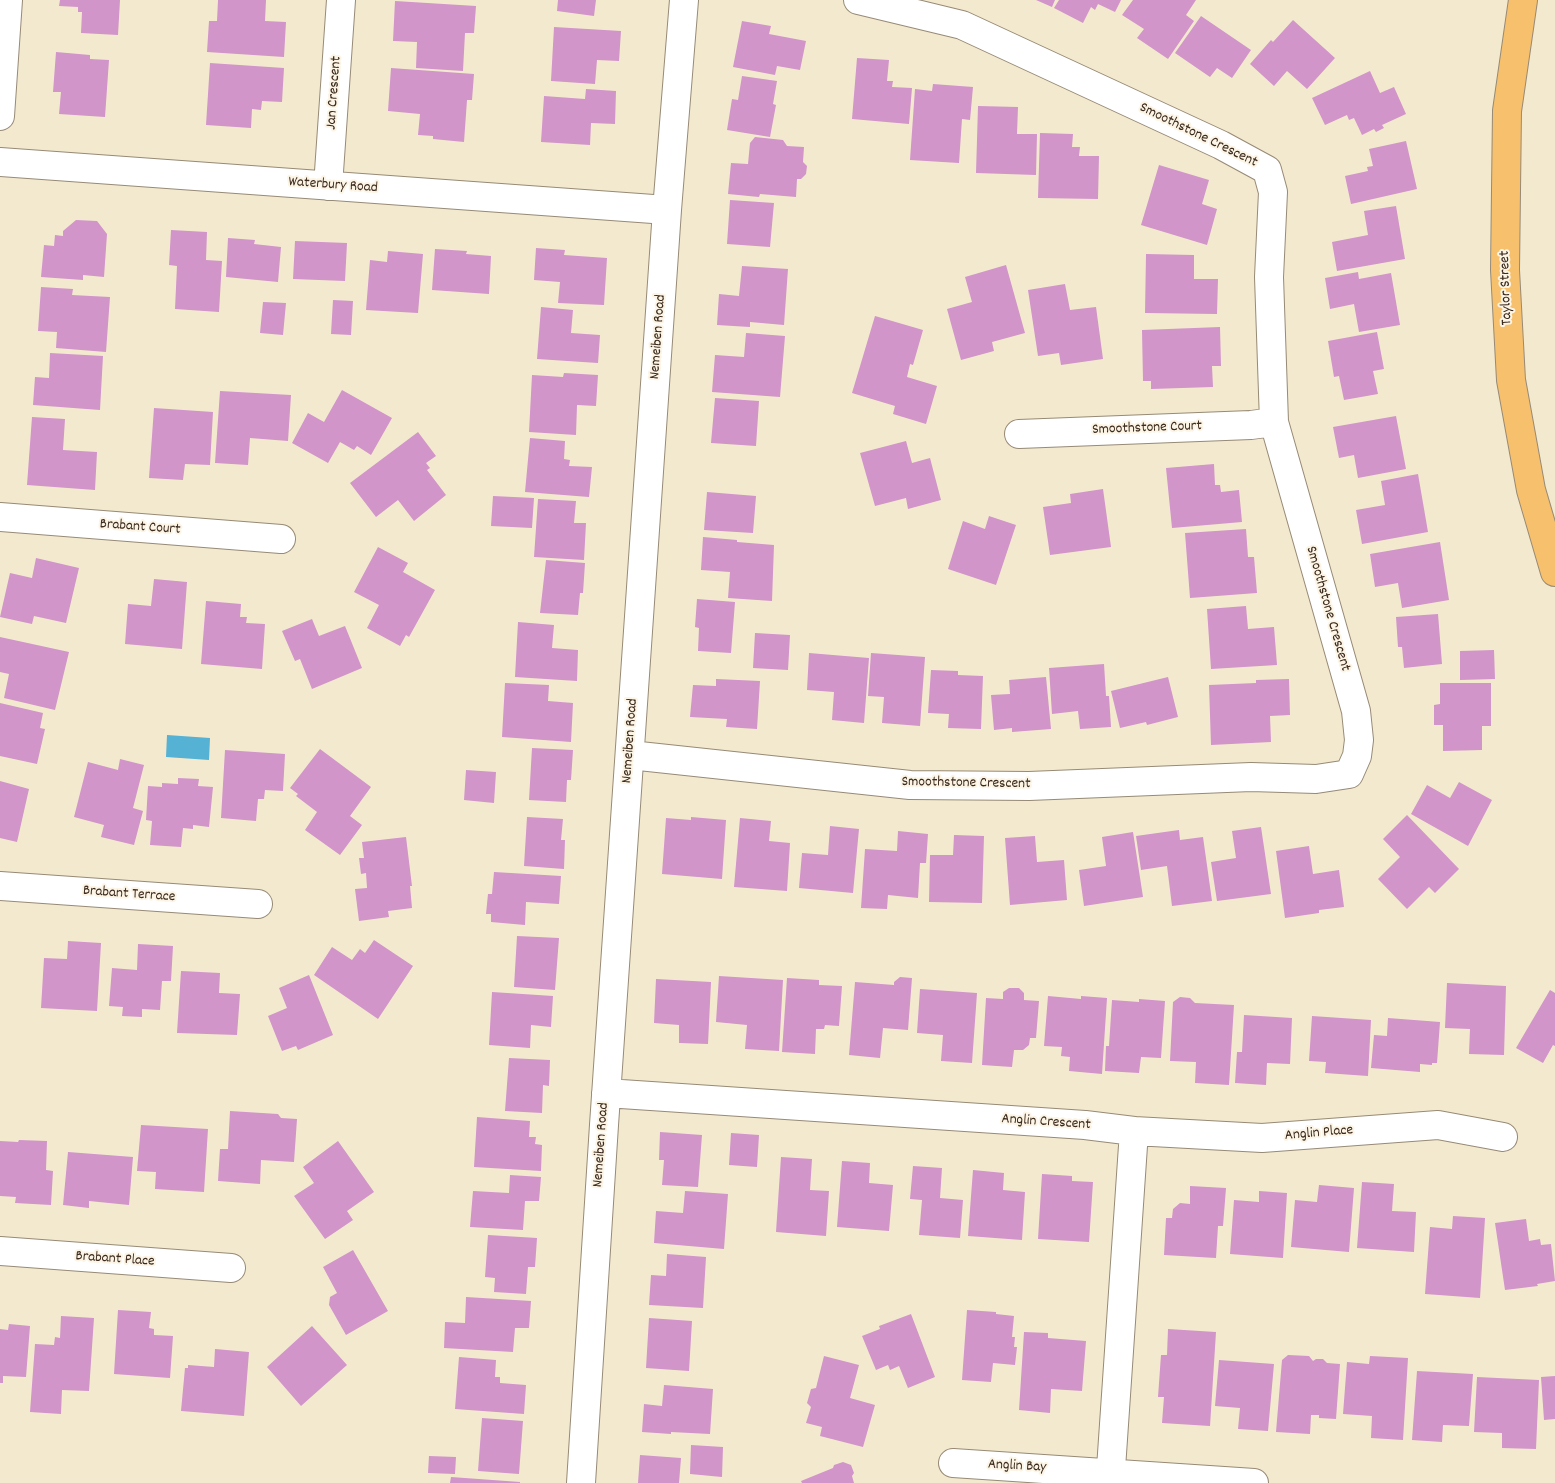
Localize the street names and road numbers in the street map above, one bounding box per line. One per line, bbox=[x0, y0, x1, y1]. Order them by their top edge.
street label: Jan Crescent bbox=[323, 56, 347, 130]
street label: Smoothstone Crescent bbox=[1136, 100, 1260, 172]
street label: Waterbury Road bbox=[288, 174, 378, 198]
street label: Taylor Street bbox=[1497, 250, 1517, 326]
street label: Nemeiben Road bbox=[647, 294, 671, 380]
street label: Smoothstone Court bbox=[1092, 418, 1202, 440]
street label: Brabant Court bbox=[99, 516, 181, 540]
street label: Smoothstone Crescent bbox=[1301, 544, 1353, 674]
street label: Nemeiben Road bbox=[619, 698, 643, 784]
street label: Smoothstone Crescent bbox=[901, 774, 1031, 794]
street label: Brabant Terrace bbox=[82, 883, 176, 907]
street label: Nemeiben Road bbox=[590, 1102, 614, 1188]
street label: Anglin Crescent bbox=[1001, 1111, 1091, 1135]
street label: Anglin Place bbox=[1284, 1122, 1354, 1146]
street label: Brabant Place bbox=[75, 1248, 155, 1272]
street label: Anglin Bay bbox=[987, 1456, 1047, 1478]

